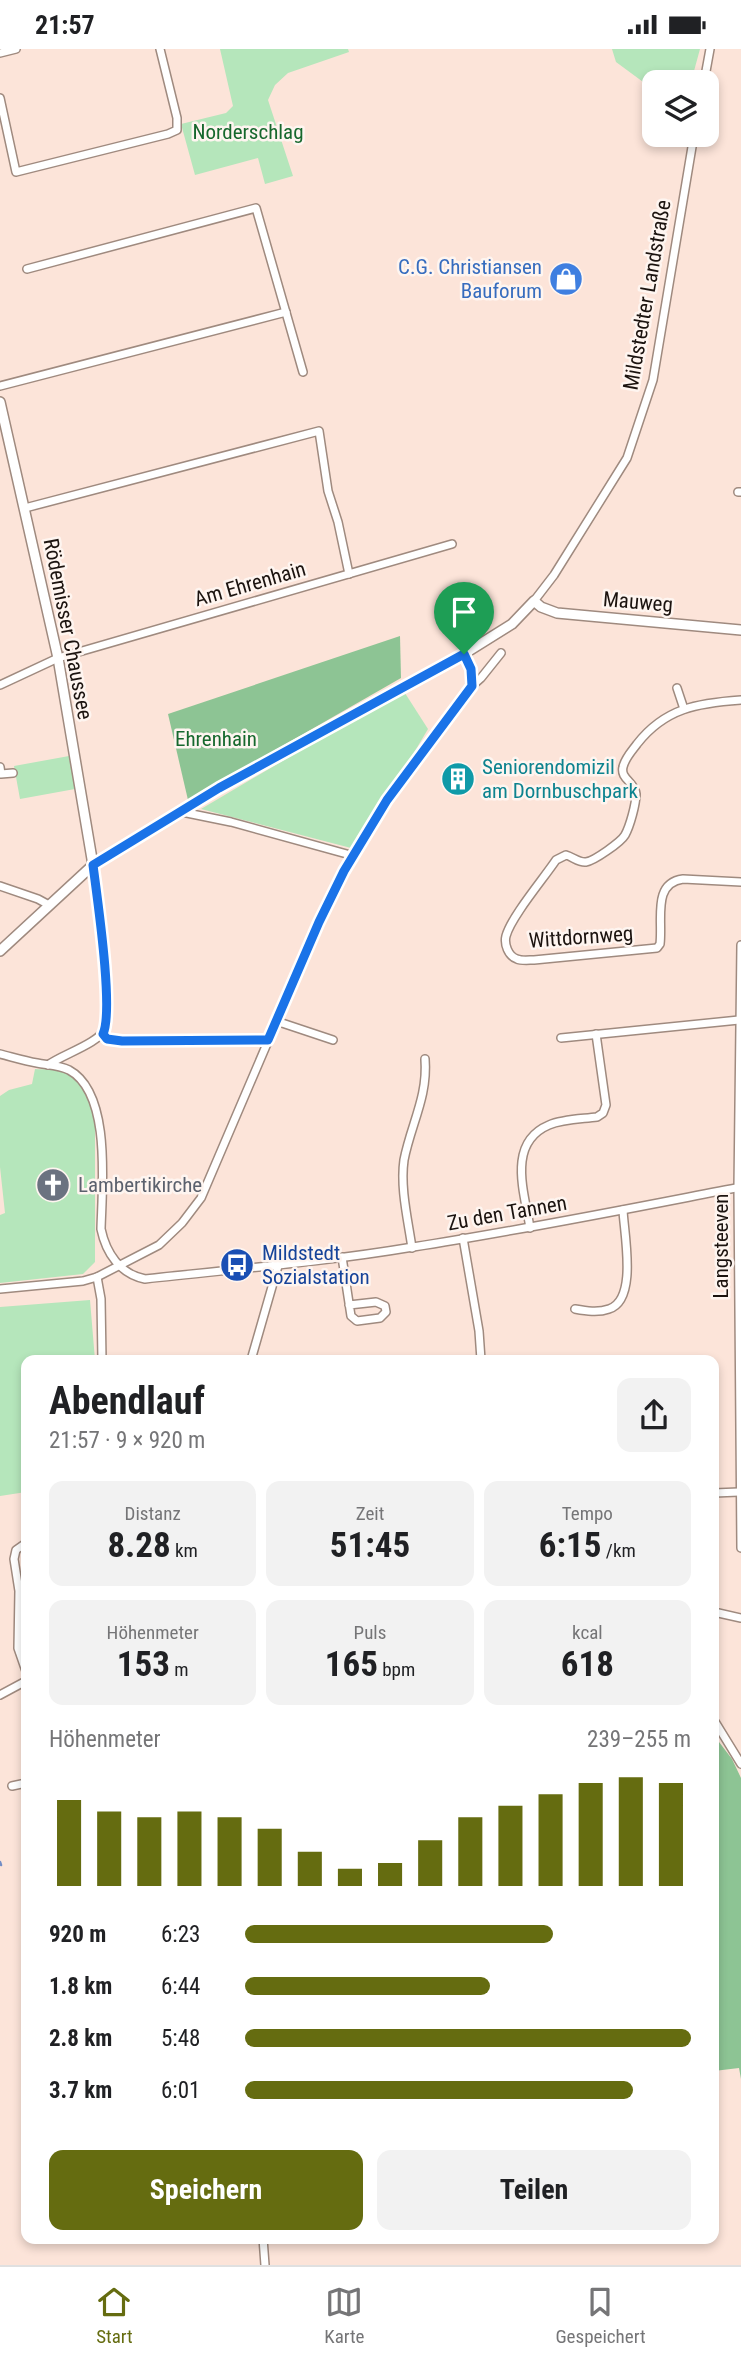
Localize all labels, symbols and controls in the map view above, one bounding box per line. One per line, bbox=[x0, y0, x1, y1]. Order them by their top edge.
text: 21:57 bbox=[35, 10, 95, 40]
map controls bbox=[642, 70, 719, 147]
button: layers bbox=[642, 70, 719, 147]
park label: Norderschlag bbox=[192, 120, 304, 144]
street label: Mildstedter Landstraße bbox=[618, 198, 676, 392]
place label: C.G. Christiansen Bauforum bbox=[398, 255, 542, 303]
shop icon: C.G. Christiansen Bauforum bbox=[547, 260, 585, 298]
street label: Rödemisser Chaussee bbox=[39, 536, 97, 722]
street label: Am Ehrenhain bbox=[192, 557, 308, 611]
pin bbox=[434, 582, 494, 654]
street label: Mauweg bbox=[602, 587, 674, 617]
icon: arrive bbox=[445, 593, 483, 631]
park label: Ehrenhain bbox=[175, 727, 257, 751]
place label: Seniorendomizil am Dornbuschpark bbox=[482, 755, 639, 803]
building icon: Seniorendomizil am Dornbuschpark bbox=[439, 760, 477, 798]
street label: Wittdornweg bbox=[528, 921, 634, 953]
church icon: Lambertikirche bbox=[34, 1166, 72, 1204]
place label: Lambertikirche bbox=[78, 1173, 202, 1197]
street label: Zu den Tannen bbox=[445, 1191, 569, 1235]
street label: Langsteeven bbox=[709, 1194, 733, 1298]
place label: Mildstedt Sozialstation bbox=[262, 1241, 370, 1289]
bus stop icon: Mildstedt Sozialstation bbox=[218, 1246, 256, 1284]
button: share bbox=[617, 1378, 691, 1452]
text: Abendlauf bbox=[49, 1379, 205, 1423]
text: 21:57 · 9 × 920 m bbox=[49, 1427, 205, 1454]
text: Distanz bbox=[125, 1502, 181, 1525]
text: Zeit bbox=[356, 1502, 384, 1525]
text: Tempo bbox=[562, 1502, 613, 1525]
text: 8.28 bbox=[107, 1525, 171, 1566]
text: 51:45 bbox=[330, 1525, 410, 1566]
text: 6:15 bbox=[539, 1525, 602, 1566]
text: km bbox=[171, 1539, 198, 1562]
text: /km bbox=[602, 1539, 636, 1562]
text: Höhenmeter bbox=[107, 1621, 199, 1644]
text: Puls bbox=[354, 1621, 386, 1644]
text: kcal bbox=[572, 1621, 603, 1644]
text: 153 bbox=[117, 1644, 170, 1685]
text: 165 bbox=[325, 1644, 378, 1685]
text: 618 bbox=[561, 1644, 614, 1685]
text: m bbox=[170, 1658, 189, 1681]
text: bpm bbox=[378, 1658, 415, 1681]
text: Höhenmeter bbox=[49, 1726, 161, 1753]
text: 239–255 m bbox=[587, 1726, 691, 1753]
text: 920 m bbox=[49, 1921, 106, 1948]
text: 6:23 bbox=[161, 1921, 200, 1948]
text: 1.8 km bbox=[49, 1973, 112, 2000]
text: 6:44 bbox=[161, 1973, 200, 2000]
text: 2.8 km bbox=[49, 2025, 112, 2052]
text: 5:48 bbox=[161, 2025, 200, 2052]
text: 3.7 km bbox=[49, 2077, 112, 2104]
text: 6:01 bbox=[161, 2077, 200, 2104]
button: Speichern bbox=[49, 2150, 363, 2230]
button: Teilen bbox=[377, 2150, 691, 2230]
tab: Start bbox=[95, 2283, 133, 2348]
tab: Karte bbox=[324, 2283, 365, 2348]
tab: Gespeichert bbox=[555, 2283, 646, 2348]

